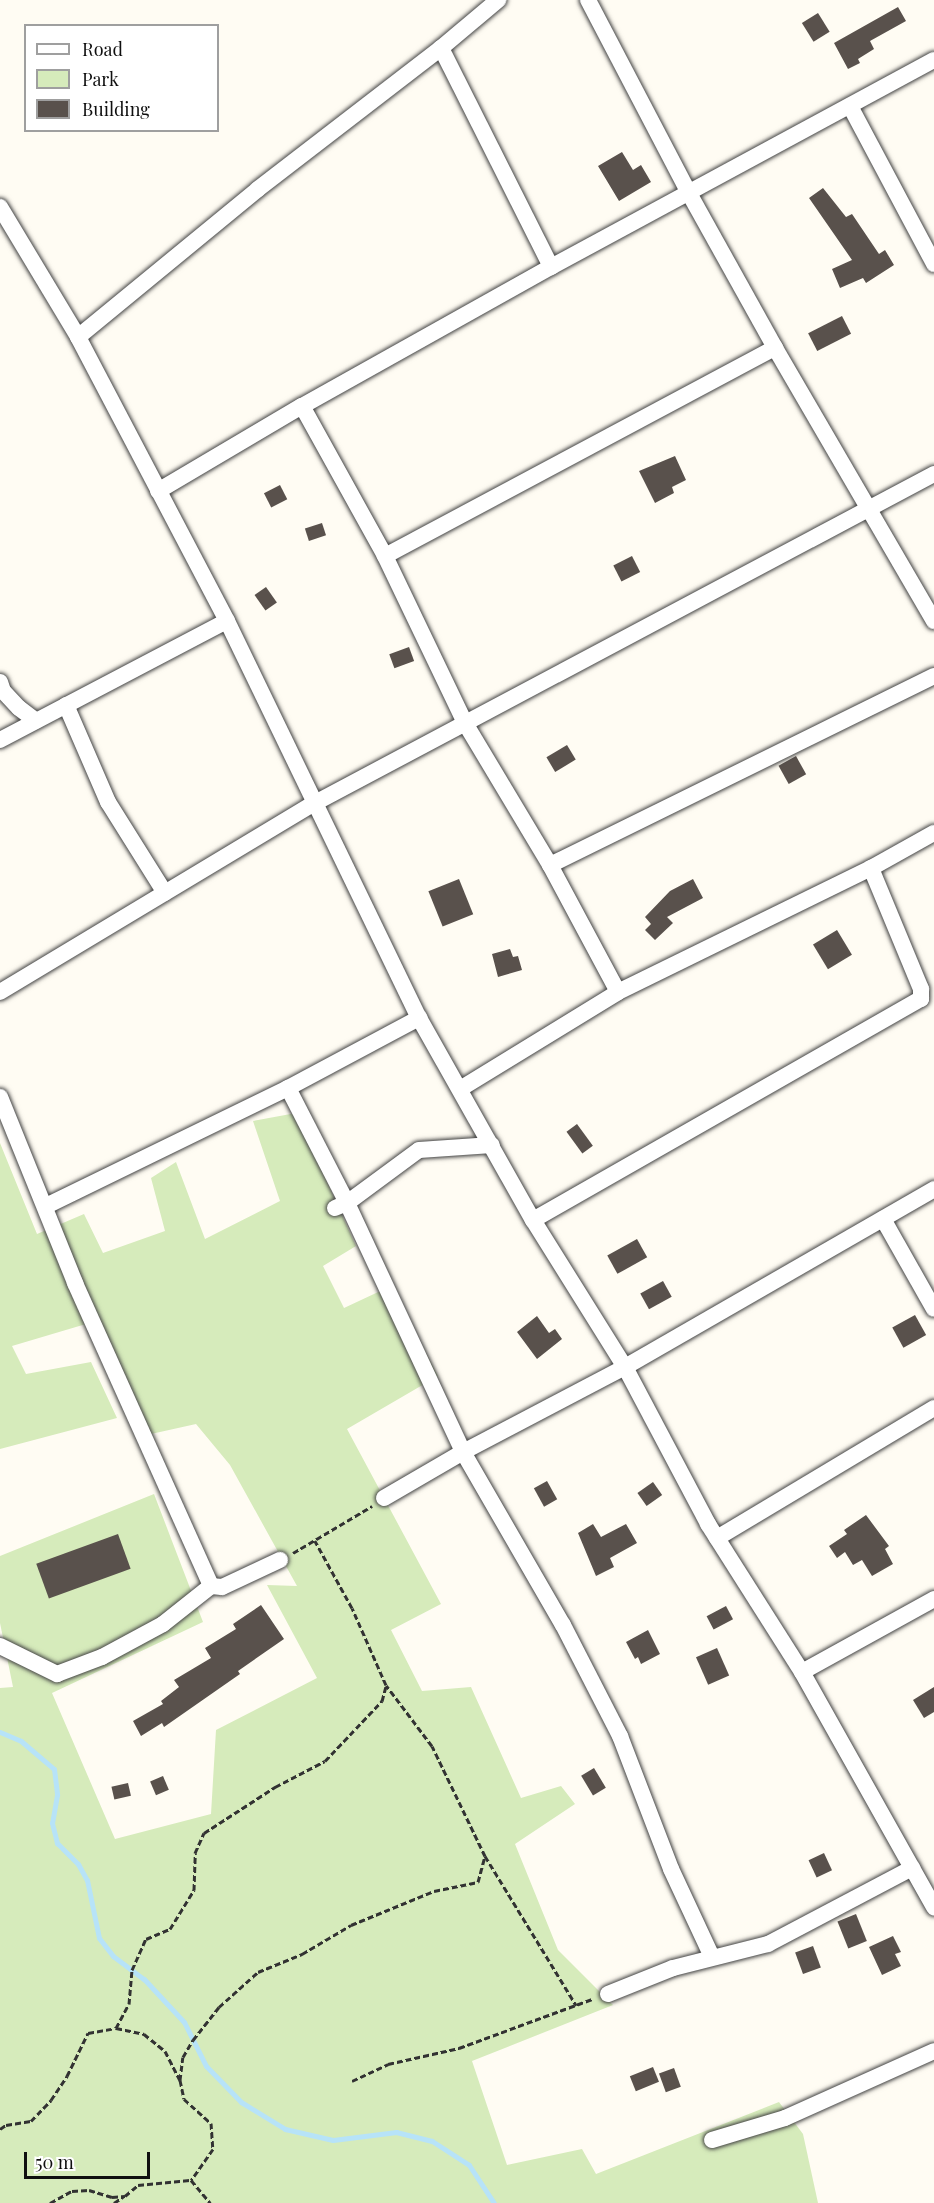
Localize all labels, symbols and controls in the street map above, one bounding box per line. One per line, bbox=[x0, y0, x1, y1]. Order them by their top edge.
legend bbox=[24, 24, 219, 132]
text: Road bbox=[82, 37, 123, 61]
text: Park bbox=[82, 67, 119, 91]
text: Building bbox=[82, 97, 150, 121]
scale bar bbox=[27, 2140, 153, 2178]
text: 50 m bbox=[35, 2150, 74, 2174]

